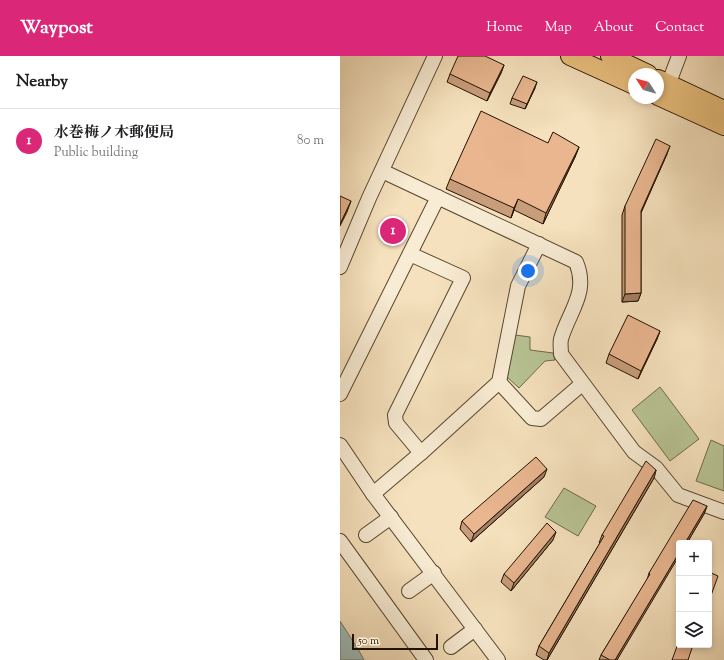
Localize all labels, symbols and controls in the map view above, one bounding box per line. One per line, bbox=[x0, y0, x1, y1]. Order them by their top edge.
text: Waypost bbox=[20, 15, 93, 42]
text: Home bbox=[486, 18, 523, 38]
text: Map bbox=[545, 18, 572, 38]
text: About bbox=[594, 18, 633, 38]
text: Contact bbox=[655, 18, 704, 38]
north arrow bbox=[628, 68, 664, 104]
text: Nearby bbox=[16, 70, 68, 94]
text: 水巻梅ノ木郵便局 bbox=[54, 123, 174, 144]
text: 1 bbox=[27, 132, 31, 150]
text: 80 m bbox=[297, 132, 324, 150]
text: Public building bbox=[54, 144, 138, 162]
pin: 1 bbox=[380, 216, 406, 246]
your location bbox=[518, 261, 538, 281]
map controls bbox=[676, 540, 712, 648]
button: + bbox=[676, 540, 712, 576]
button: − bbox=[676, 576, 712, 612]
button: layers bbox=[676, 612, 712, 648]
scale bar bbox=[352, 632, 438, 651]
text: 50 m bbox=[358, 633, 379, 649]

